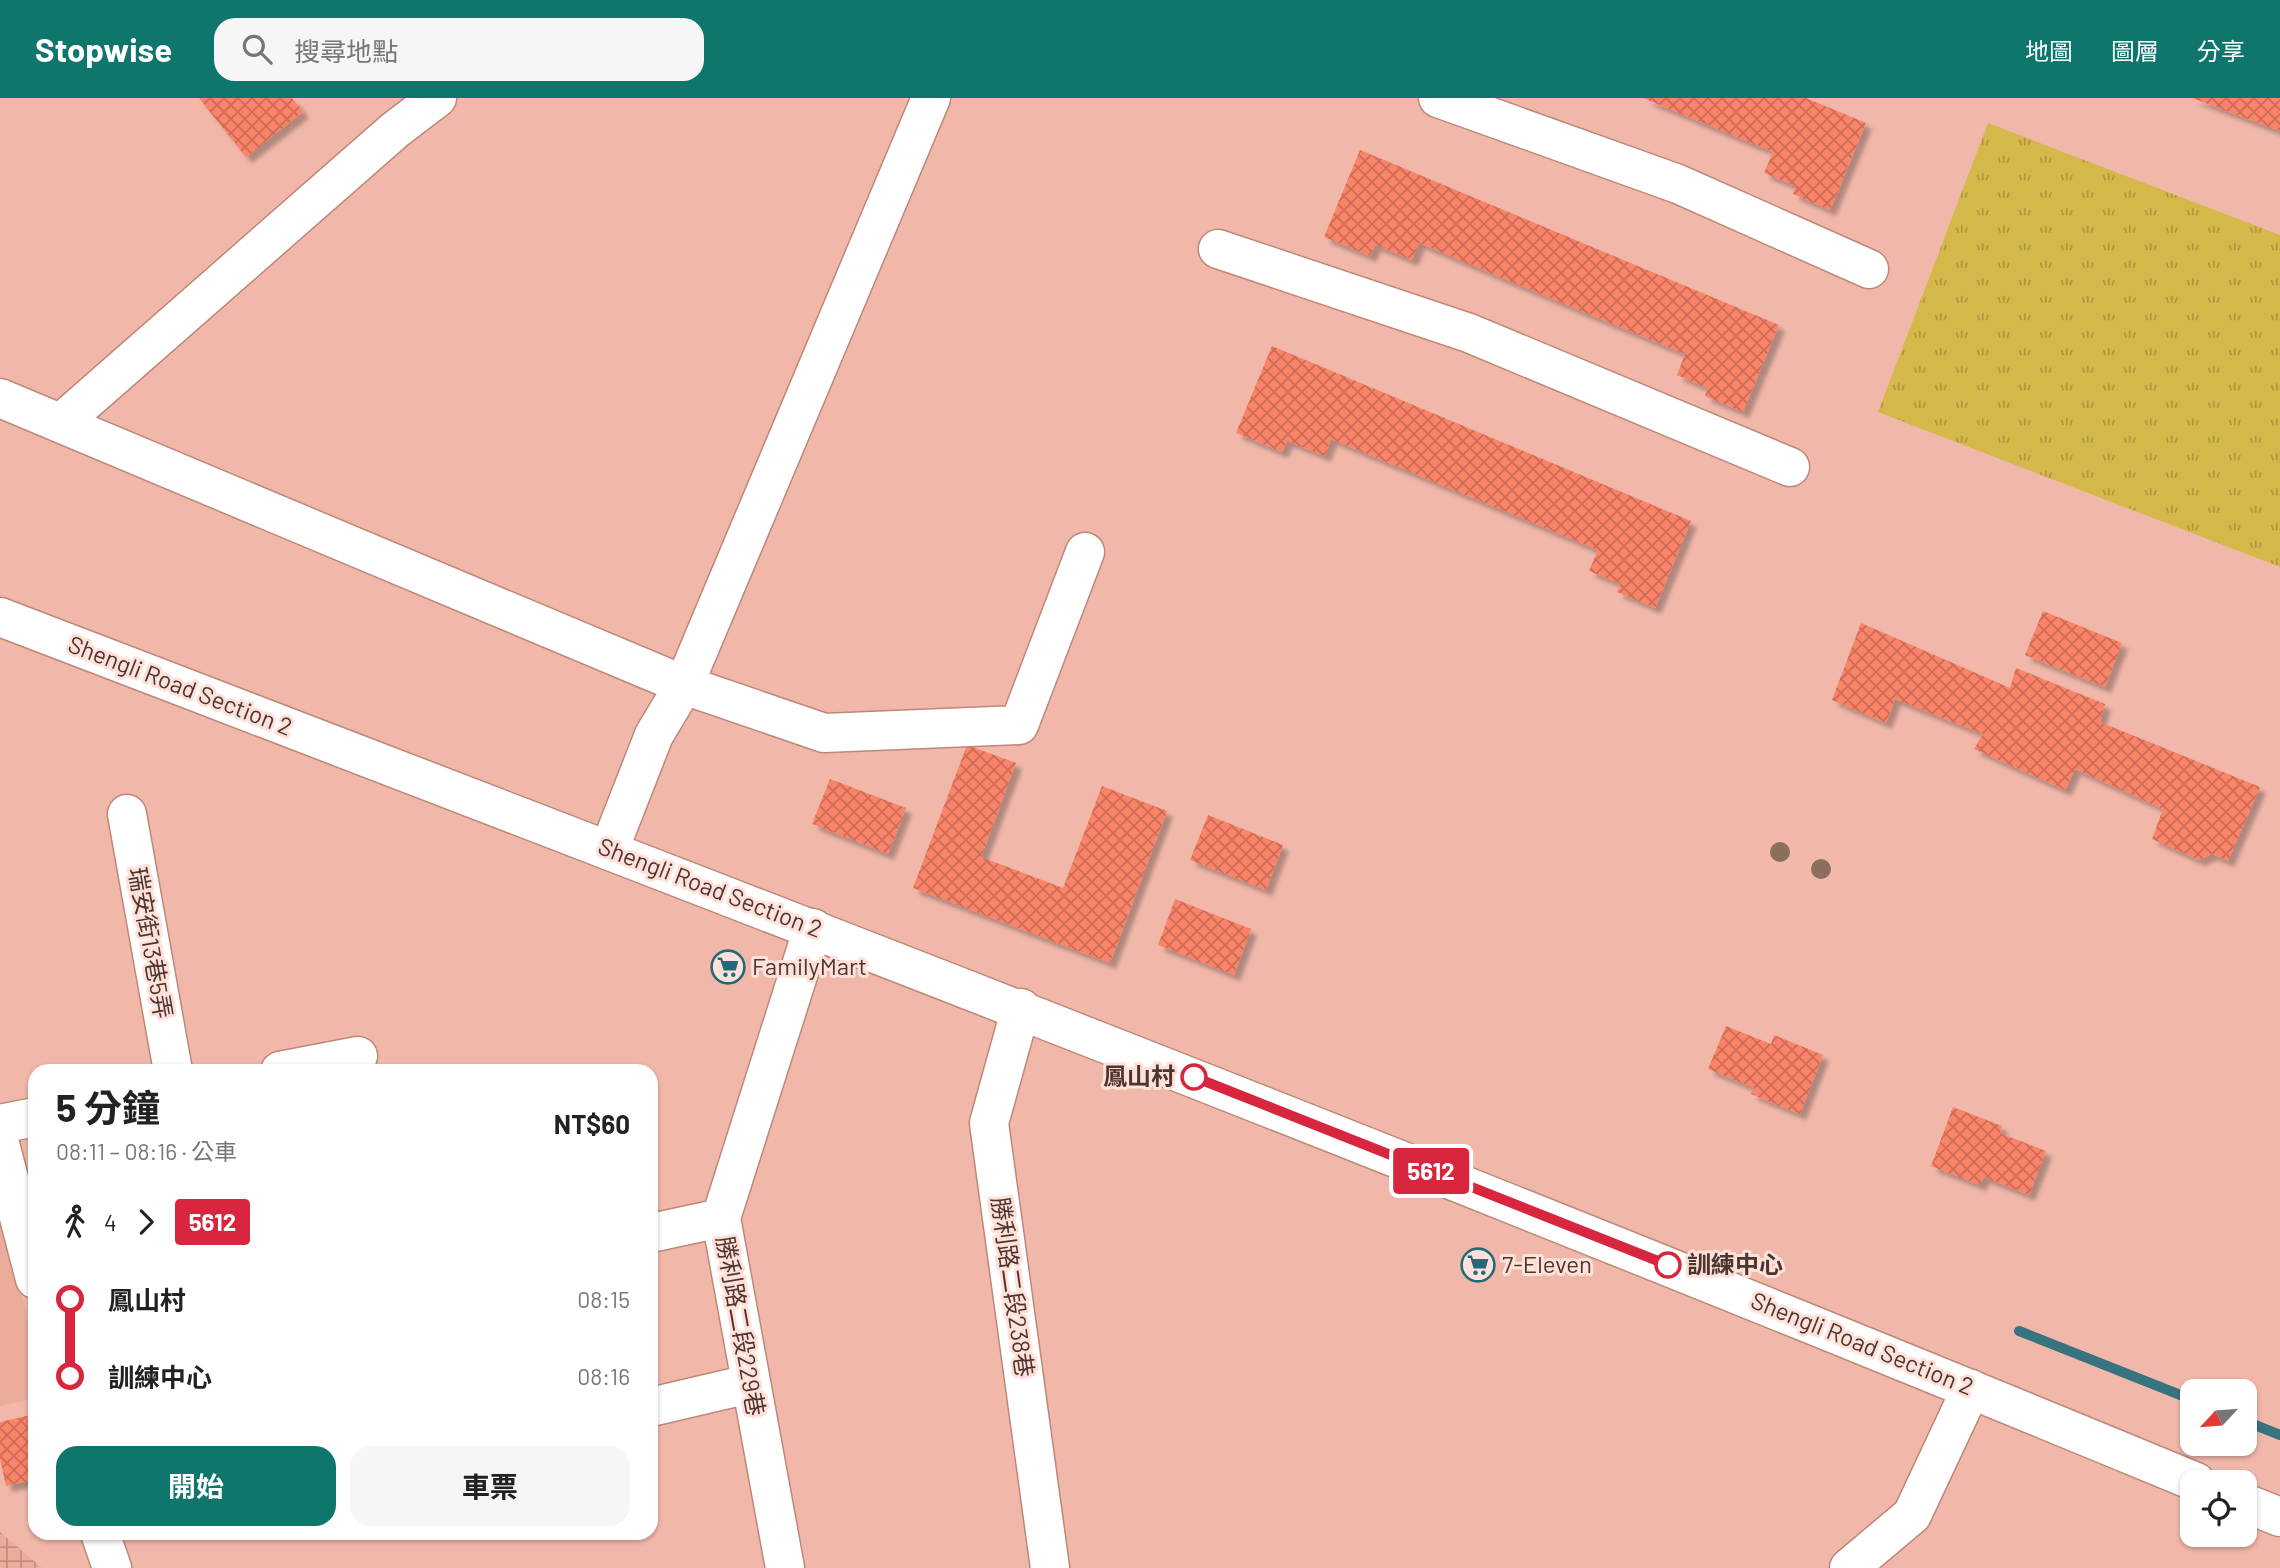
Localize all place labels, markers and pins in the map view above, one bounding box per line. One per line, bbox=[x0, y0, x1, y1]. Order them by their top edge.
supermarket icon: FamilyMart bbox=[709, 948, 747, 986]
place label: FamilyMart bbox=[752, 951, 867, 980]
place label: 鳳山村 bbox=[1103, 1061, 1175, 1090]
marker: 鳳山村 bbox=[1181, 1064, 1207, 1090]
supermarket icon: 7-Eleven bbox=[1459, 1246, 1497, 1284]
place label: 7-Eleven bbox=[1502, 1249, 1592, 1278]
place label: 訓練中心 bbox=[1687, 1249, 1783, 1278]
marker: 訓練中心 bbox=[1655, 1252, 1681, 1278]

